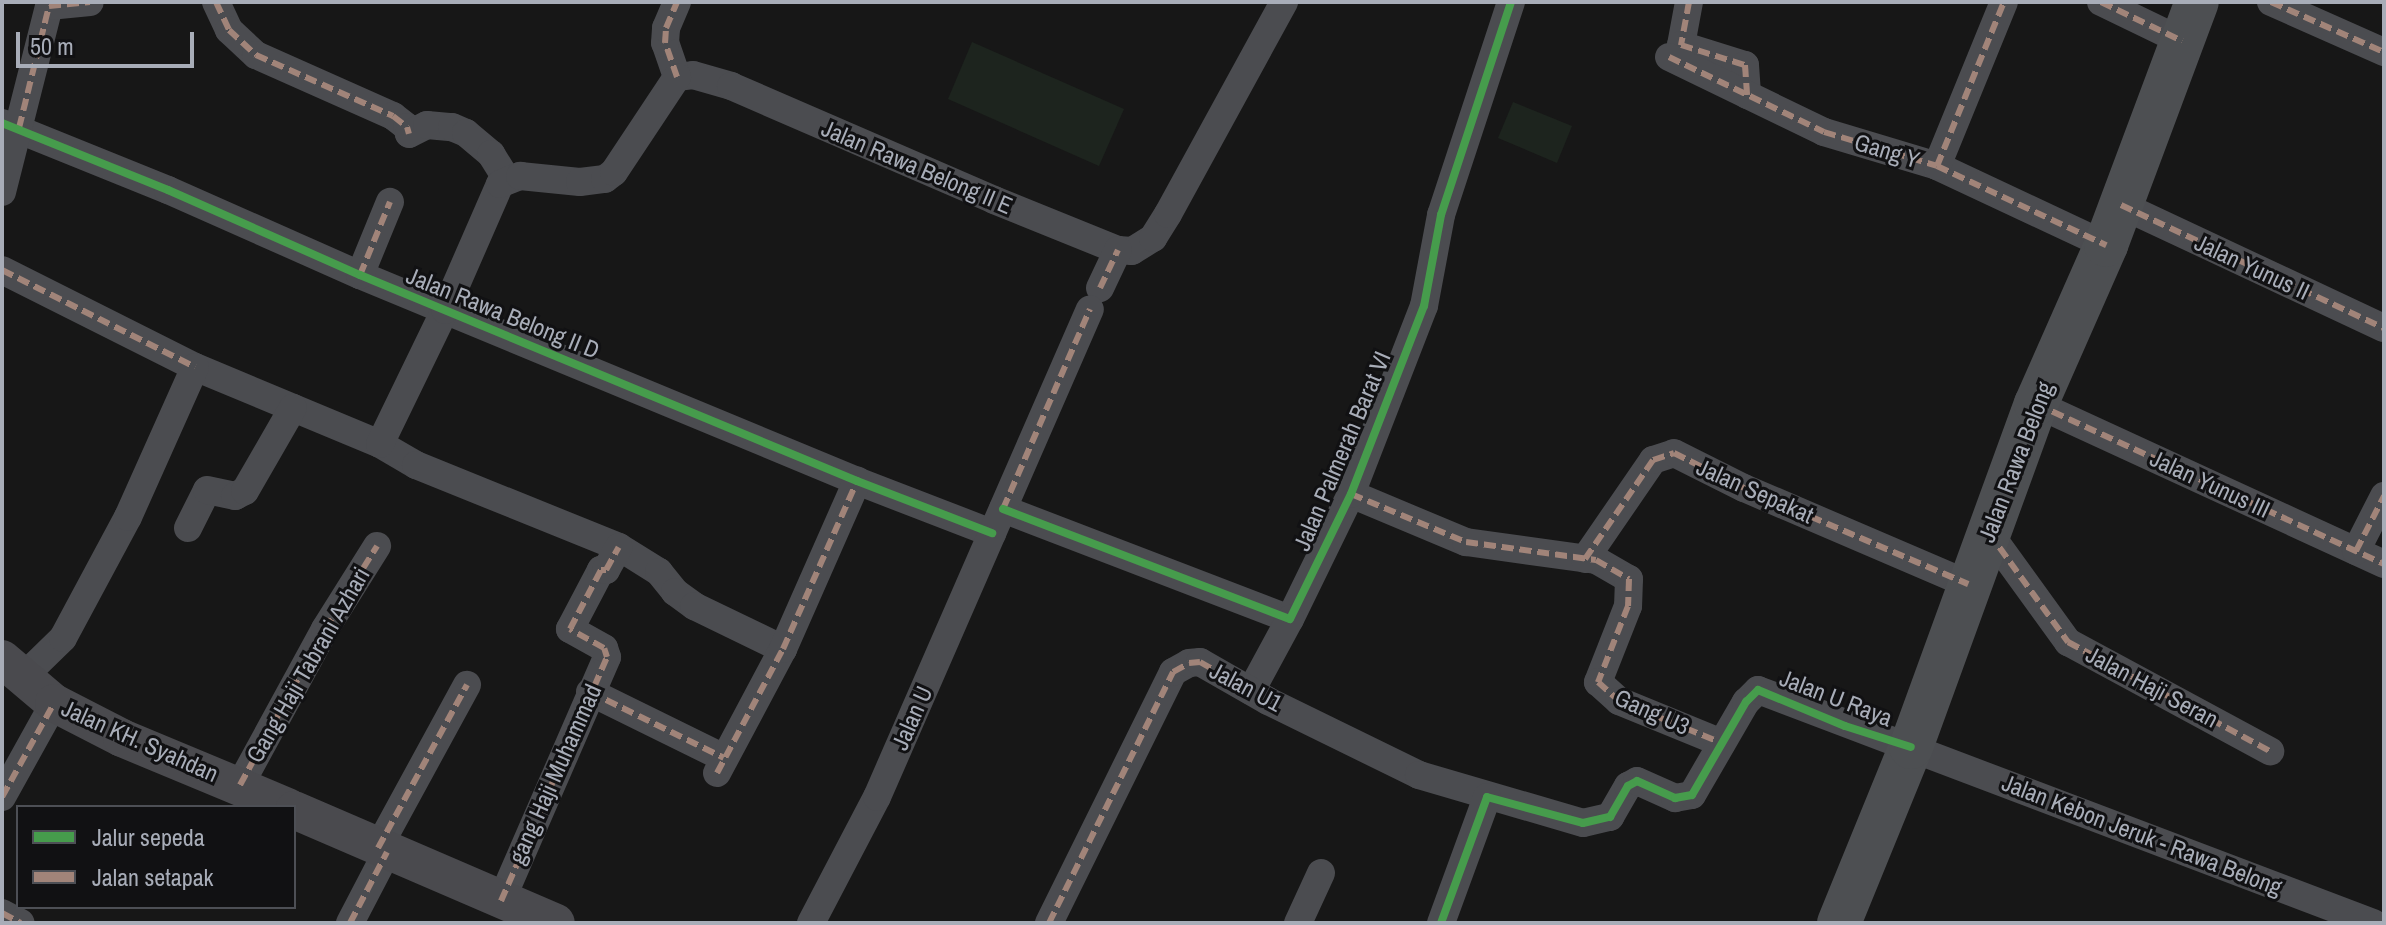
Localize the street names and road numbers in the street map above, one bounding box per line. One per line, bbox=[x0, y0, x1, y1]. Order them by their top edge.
street label: Jalan Rawa Belong II E bbox=[817, 114, 1017, 220]
street label: Gang Y bbox=[1851, 127, 1923, 175]
street label: Jalan Yunus II bbox=[2190, 228, 2314, 306]
street label: Jalan Rawa Belong II D bbox=[402, 261, 604, 365]
street label: Jalan Palmerah Barat VI bbox=[1287, 347, 1397, 555]
street label: Jalan Rawa Belong bbox=[1972, 378, 2060, 546]
street label: Jalan Yunus III bbox=[2145, 444, 2275, 524]
street label: Jalan Sepakat bbox=[1692, 452, 1818, 530]
street label: Gang Haji Tabrani Azhari bbox=[240, 561, 376, 769]
street label: Jalan Haji Seran bbox=[2081, 640, 2223, 734]
street label: Jalan U1 bbox=[1205, 656, 1287, 718]
street label: Jalan U Raya bbox=[1776, 663, 1896, 733]
street label: gang Haji Muhammad bbox=[502, 680, 608, 868]
street label: Jalan U bbox=[885, 682, 939, 754]
street label: Gang U3 bbox=[1610, 683, 1694, 741]
street label: Jalan KH. Syahdan bbox=[57, 694, 223, 788]
street label: Jalan Kebon Jeruk - Rawa Belong bbox=[1998, 768, 2286, 902]

